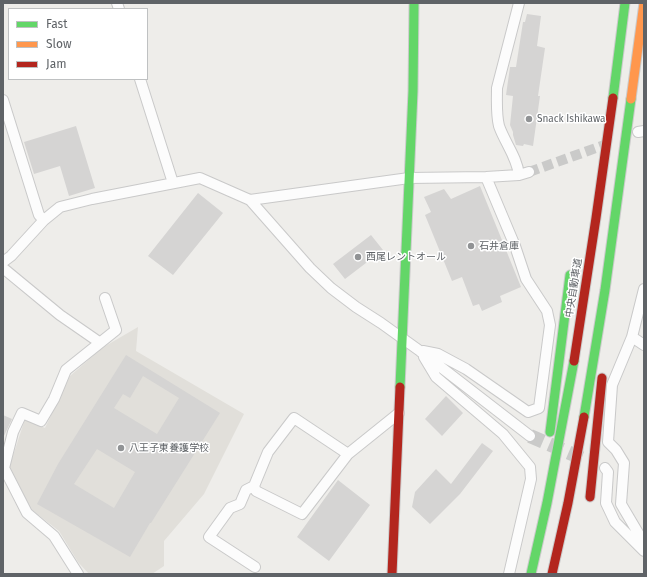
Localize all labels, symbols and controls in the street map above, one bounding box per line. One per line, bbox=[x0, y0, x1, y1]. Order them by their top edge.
legend bbox=[8, 8, 148, 80]
text: Fast bbox=[46, 17, 68, 31]
text: Slow bbox=[46, 37, 72, 51]
text: Jam bbox=[46, 57, 66, 71]
place label: Snack Ishikawa bbox=[537, 113, 605, 125]
marker: Snack Ishikawa bbox=[524, 114, 534, 124]
place label: 石井倉庫 bbox=[479, 240, 519, 252]
marker: 石井倉庫 bbox=[466, 241, 476, 251]
place label: 西尾レントオール bbox=[366, 251, 446, 263]
marker: 西尾レントオール bbox=[353, 252, 363, 262]
street label: 中央自動車道 bbox=[563, 257, 585, 319]
place label: 八王子東養護学校 bbox=[129, 442, 209, 454]
marker: 八王子東養護学校 bbox=[116, 443, 126, 453]

